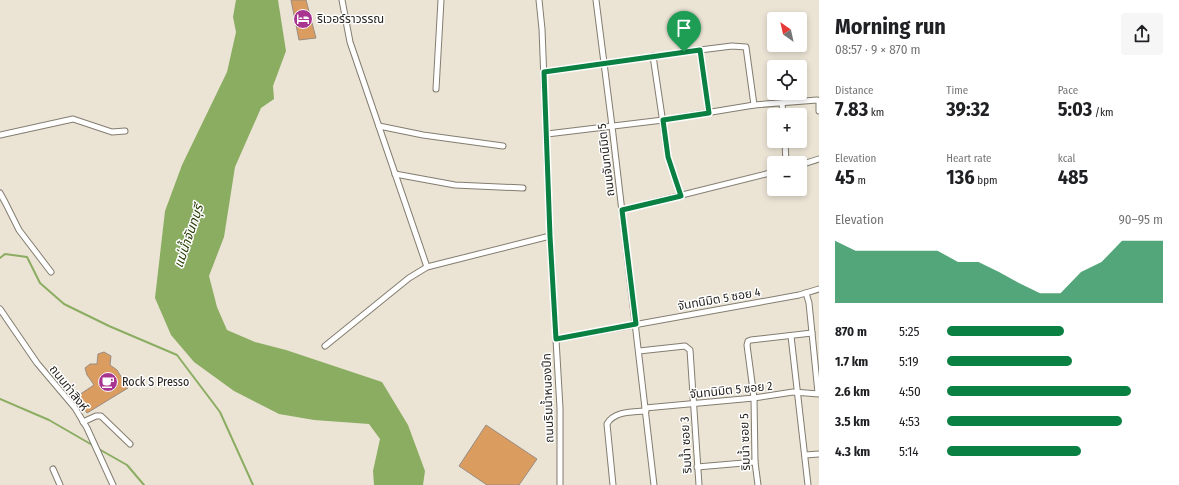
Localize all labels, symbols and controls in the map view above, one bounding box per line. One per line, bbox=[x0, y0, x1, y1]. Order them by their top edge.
hotel icon: ริเวอร์ราวรรณ bbox=[292, 8, 314, 30]
pin bbox=[667, 11, 701, 52]
place label: ริเวอร์ราวรรณ bbox=[316, 12, 384, 26]
north arrow bbox=[767, 12, 807, 52]
map controls bbox=[767, 12, 807, 196]
text: Morning run bbox=[835, 13, 946, 40]
button: share bbox=[1121, 13, 1163, 55]
icon: arrive bbox=[673, 17, 695, 39]
text: 08:57 · 9 × 870 m bbox=[835, 42, 921, 57]
button: locate bbox=[767, 60, 807, 100]
text: Distance bbox=[835, 84, 874, 97]
text: Time bbox=[946, 84, 968, 97]
text: Pace bbox=[1058, 84, 1078, 97]
text: 7.83 bbox=[835, 97, 868, 121]
text: 39:32 bbox=[946, 97, 989, 121]
text: 5:03 bbox=[1058, 97, 1092, 121]
text: km bbox=[868, 106, 884, 119]
text: /km bbox=[1092, 106, 1114, 119]
button: + bbox=[767, 108, 807, 148]
street label: ถนนจันทนิมิต 5 bbox=[595, 122, 617, 197]
text: Elevation bbox=[835, 152, 876, 165]
text: Heart rate bbox=[946, 152, 992, 165]
text: kcal bbox=[1058, 152, 1075, 165]
button: − bbox=[767, 156, 807, 196]
text: 45 bbox=[835, 165, 855, 189]
text: 136 bbox=[946, 165, 975, 189]
text: 485 bbox=[1058, 165, 1088, 189]
text: m bbox=[855, 174, 866, 187]
text: bpm bbox=[975, 174, 997, 187]
water label: แม่น้ำจันทบุรี bbox=[169, 200, 208, 270]
text: Elevation bbox=[835, 212, 884, 227]
text: 90–95 m bbox=[1119, 212, 1163, 227]
street label: จันทนิมิต 5 ซอย 4 bbox=[676, 285, 762, 313]
text: 870 m bbox=[835, 324, 867, 339]
text: 5:25 bbox=[899, 324, 919, 339]
street label: ถนนริมน้ำหนองปึก bbox=[537, 353, 557, 443]
text: 1.7 km bbox=[835, 354, 868, 369]
text: 5:19 bbox=[899, 354, 919, 369]
street label: ถนนท่าสิงห์ bbox=[47, 362, 91, 414]
cafe icon: Rock S Presso bbox=[97, 371, 119, 393]
place label: Rock S Presso bbox=[122, 375, 189, 389]
street label: จันทนิมิต 5 ซอย 2 bbox=[689, 379, 773, 401]
text: 2.6 km bbox=[835, 384, 870, 399]
text: 4:50 bbox=[899, 384, 921, 399]
street label: ริมน้ำ ซอย 5 bbox=[735, 413, 753, 472]
text: 3.5 km bbox=[835, 414, 870, 429]
text: 4:53 bbox=[899, 414, 920, 429]
street label: ริมน้ำ ซอย 3 bbox=[676, 416, 695, 475]
text: 4.3 km bbox=[835, 444, 870, 459]
text: 5:14 bbox=[899, 444, 919, 459]

